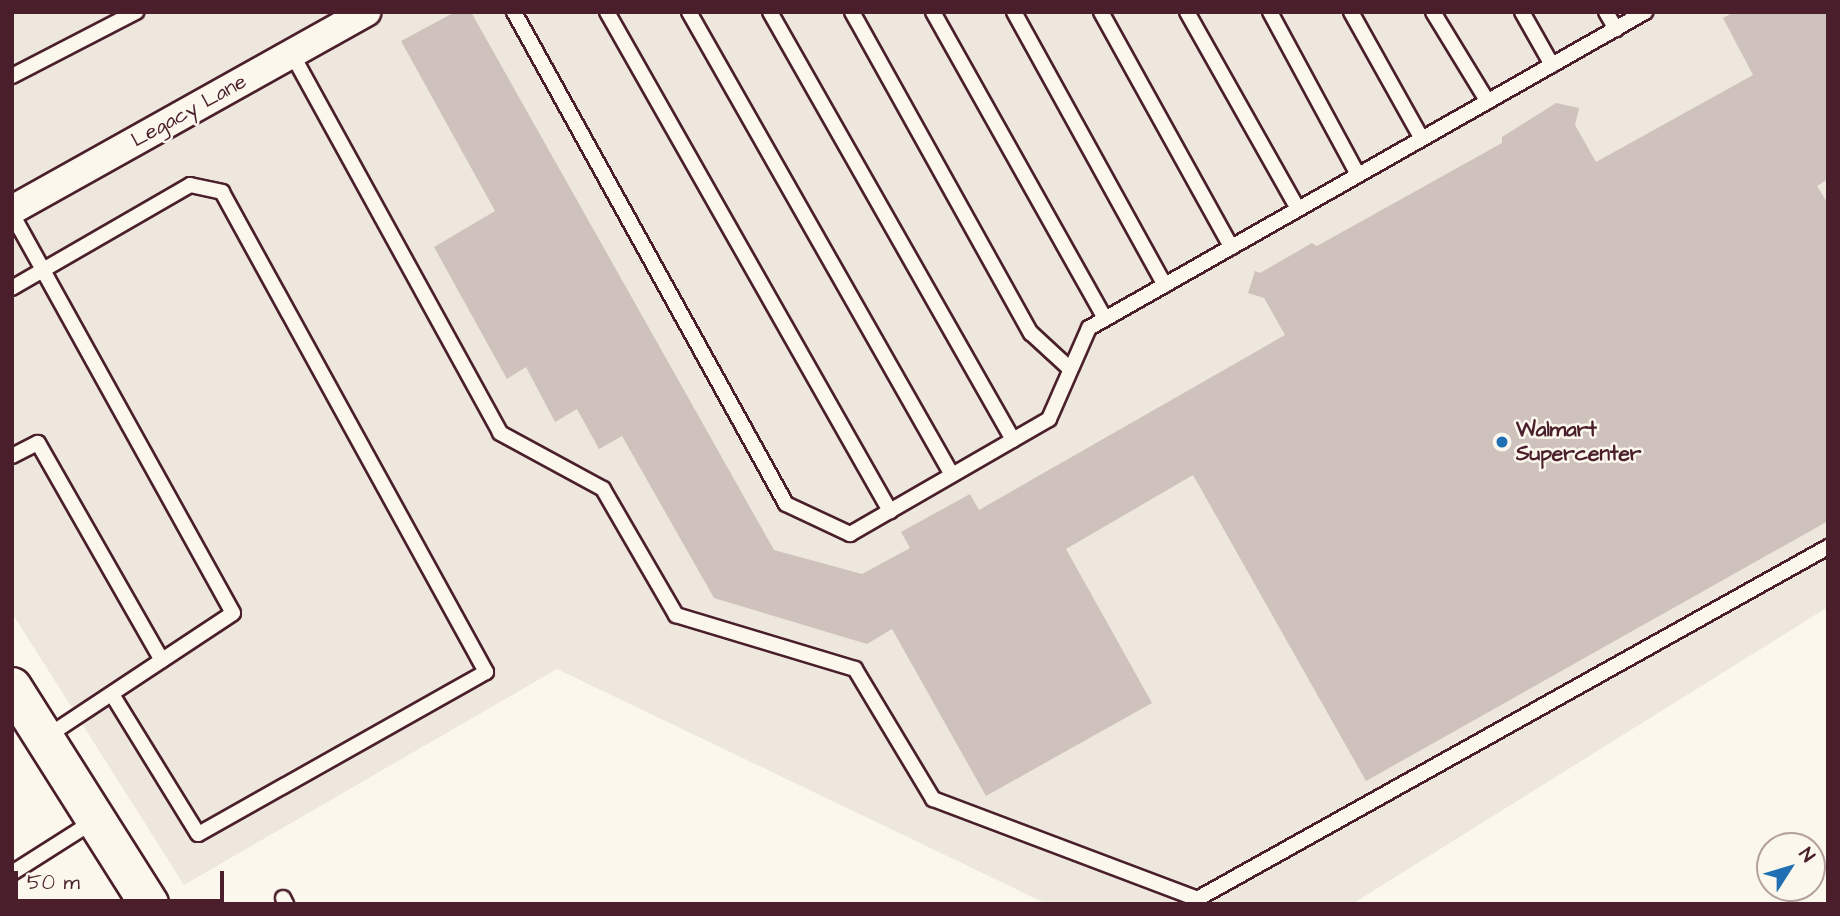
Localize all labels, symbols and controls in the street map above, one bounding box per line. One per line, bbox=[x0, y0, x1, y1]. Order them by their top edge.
street label: Legacy Lane bbox=[127, 69, 251, 153]
place label: Walmart Supercenter bbox=[1516, 417, 1641, 467]
marker: Walmart Supercenter bbox=[1494, 434, 1510, 450]
north arrow bbox=[1756, 832, 1826, 902]
text: N bbox=[1792, 842, 1821, 868]
scale bar bbox=[18, 856, 228, 900]
text: 50 m bbox=[27, 868, 80, 897]

